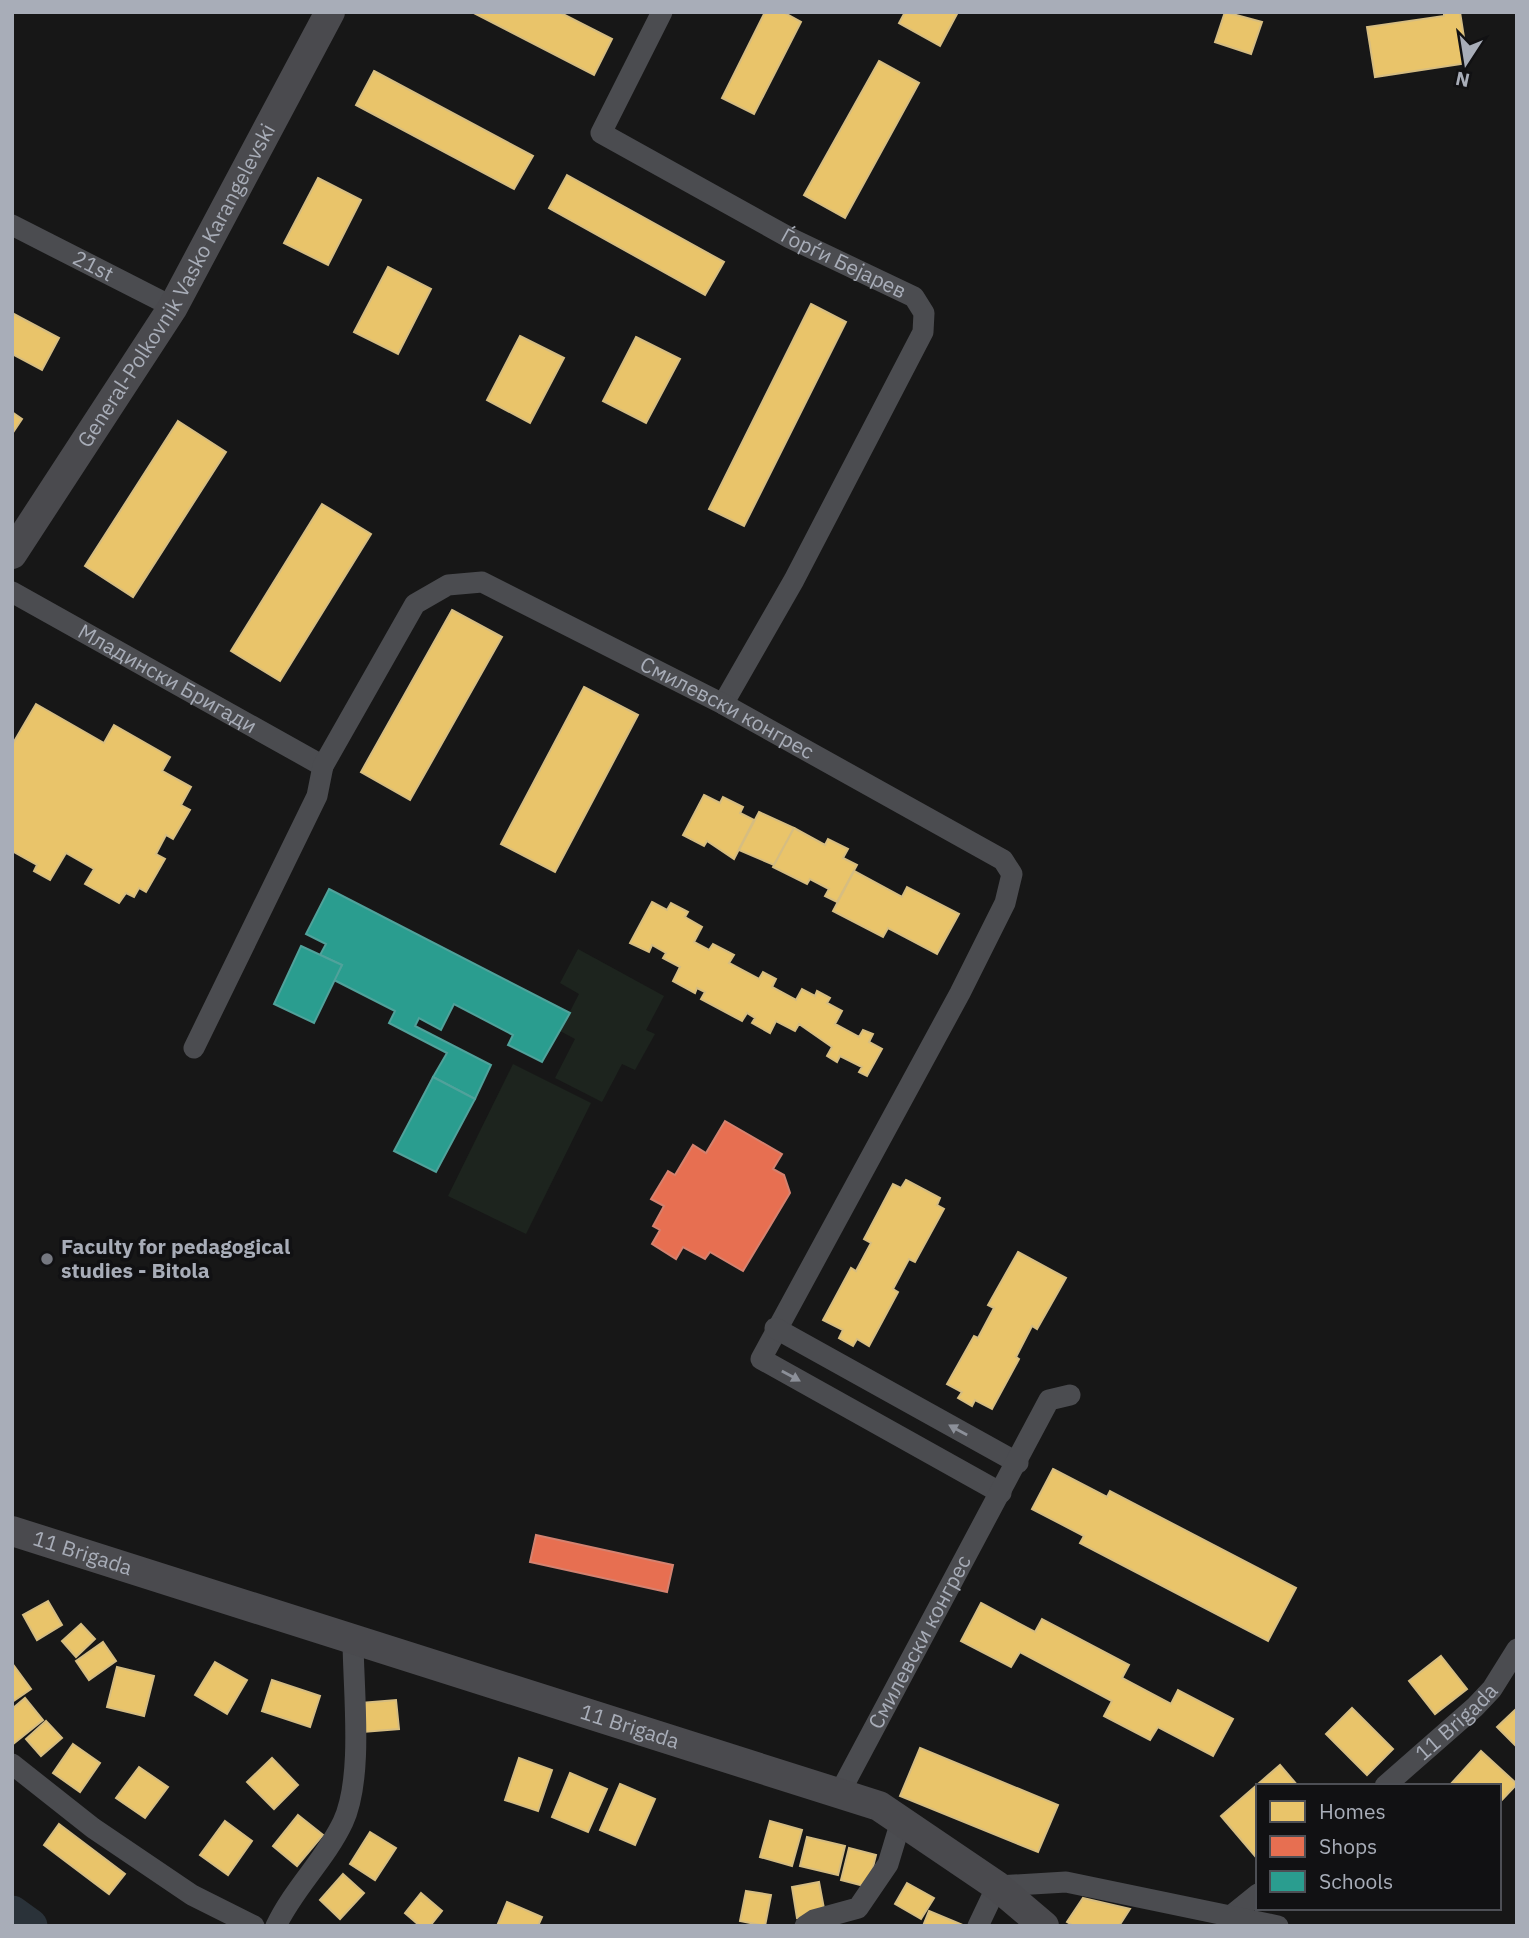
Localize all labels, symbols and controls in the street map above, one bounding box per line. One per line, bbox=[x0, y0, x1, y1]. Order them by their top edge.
north arrow bbox=[1431, 28, 1501, 98]
text: N bbox=[1453, 66, 1472, 93]
street label: General-Polkovnik Vasko Karangelevski bbox=[70, 119, 281, 452]
street label: Ѓорѓи Бејарев bbox=[776, 221, 911, 304]
street label: 21st bbox=[68, 243, 119, 288]
street label: Младински Бригади bbox=[73, 617, 262, 739]
street label: Смилевски конгрес bbox=[636, 649, 819, 765]
place label: Faculty for pedagogical studies - Bitola bbox=[61, 1232, 290, 1284]
marker: Faculty for pedagogical studies - Bitola bbox=[39, 1251, 55, 1267]
one-way arrow bbox=[781, 1370, 800, 1382]
one-way arrow bbox=[948, 1424, 968, 1436]
street label: 11 Brigada bbox=[30, 1524, 136, 1581]
street label: Смилевски конгрес bbox=[861, 1550, 977, 1734]
street label: 11 Brigada bbox=[1409, 1677, 1503, 1766]
street label: 11 Brigada bbox=[577, 1697, 683, 1755]
legend bbox=[1256, 1784, 1501, 1910]
text: Homes bbox=[1319, 1797, 1386, 1825]
text: Shops bbox=[1319, 1832, 1377, 1860]
text: Schools bbox=[1319, 1867, 1393, 1895]

